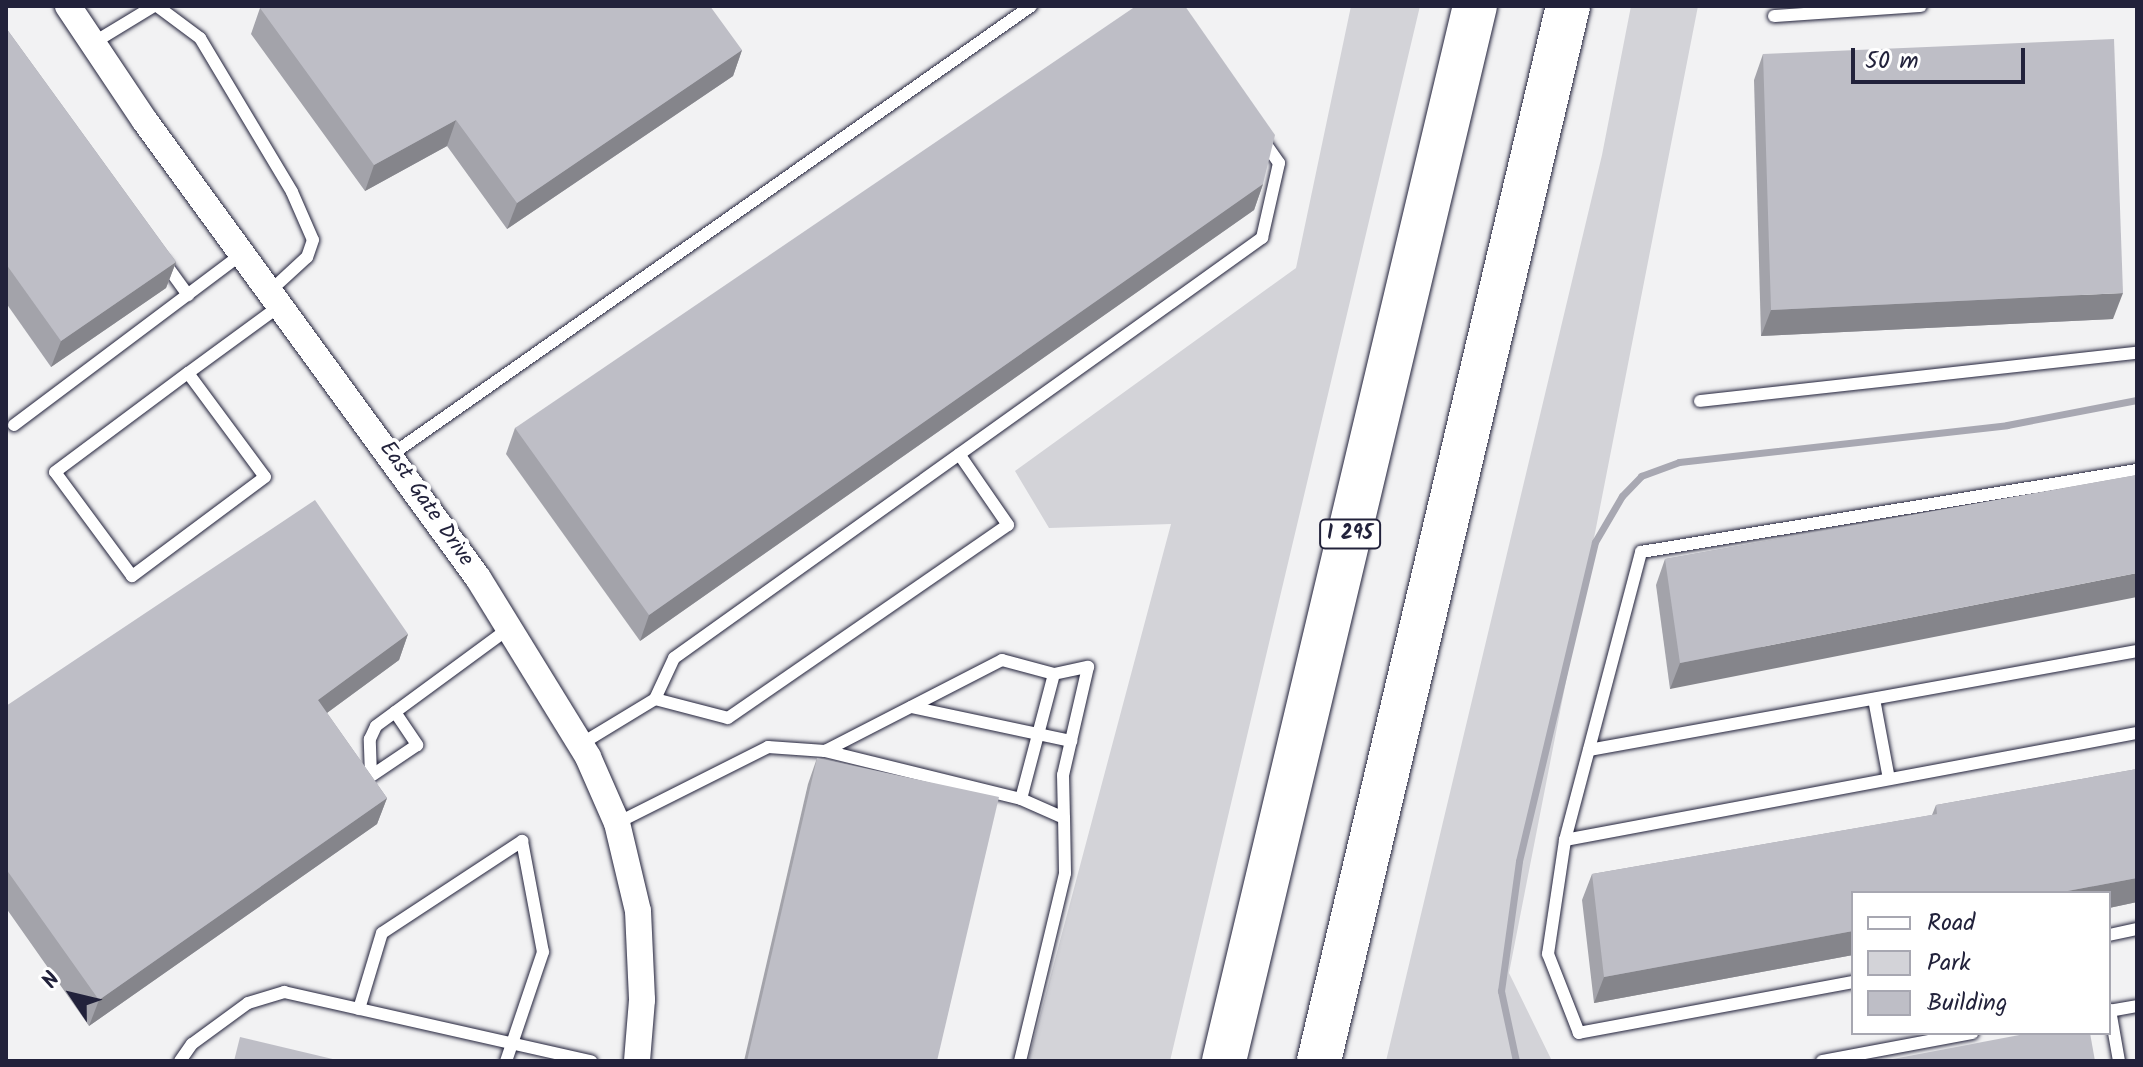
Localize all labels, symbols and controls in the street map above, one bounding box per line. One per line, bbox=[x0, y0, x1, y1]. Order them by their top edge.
scale bar bbox=[1855, 32, 2029, 82]
text: 50 m bbox=[1865, 42, 1919, 81]
street label: East Gate Drive bbox=[373, 436, 479, 572]
road number: I 295 bbox=[1318, 518, 1382, 550]
legend bbox=[1851, 891, 2111, 1035]
text: Road bbox=[1927, 904, 1975, 943]
text: Park bbox=[1927, 944, 1971, 983]
north arrow bbox=[32, 955, 112, 1035]
text: N bbox=[34, 965, 70, 997]
text: Building bbox=[1927, 984, 2007, 1023]

